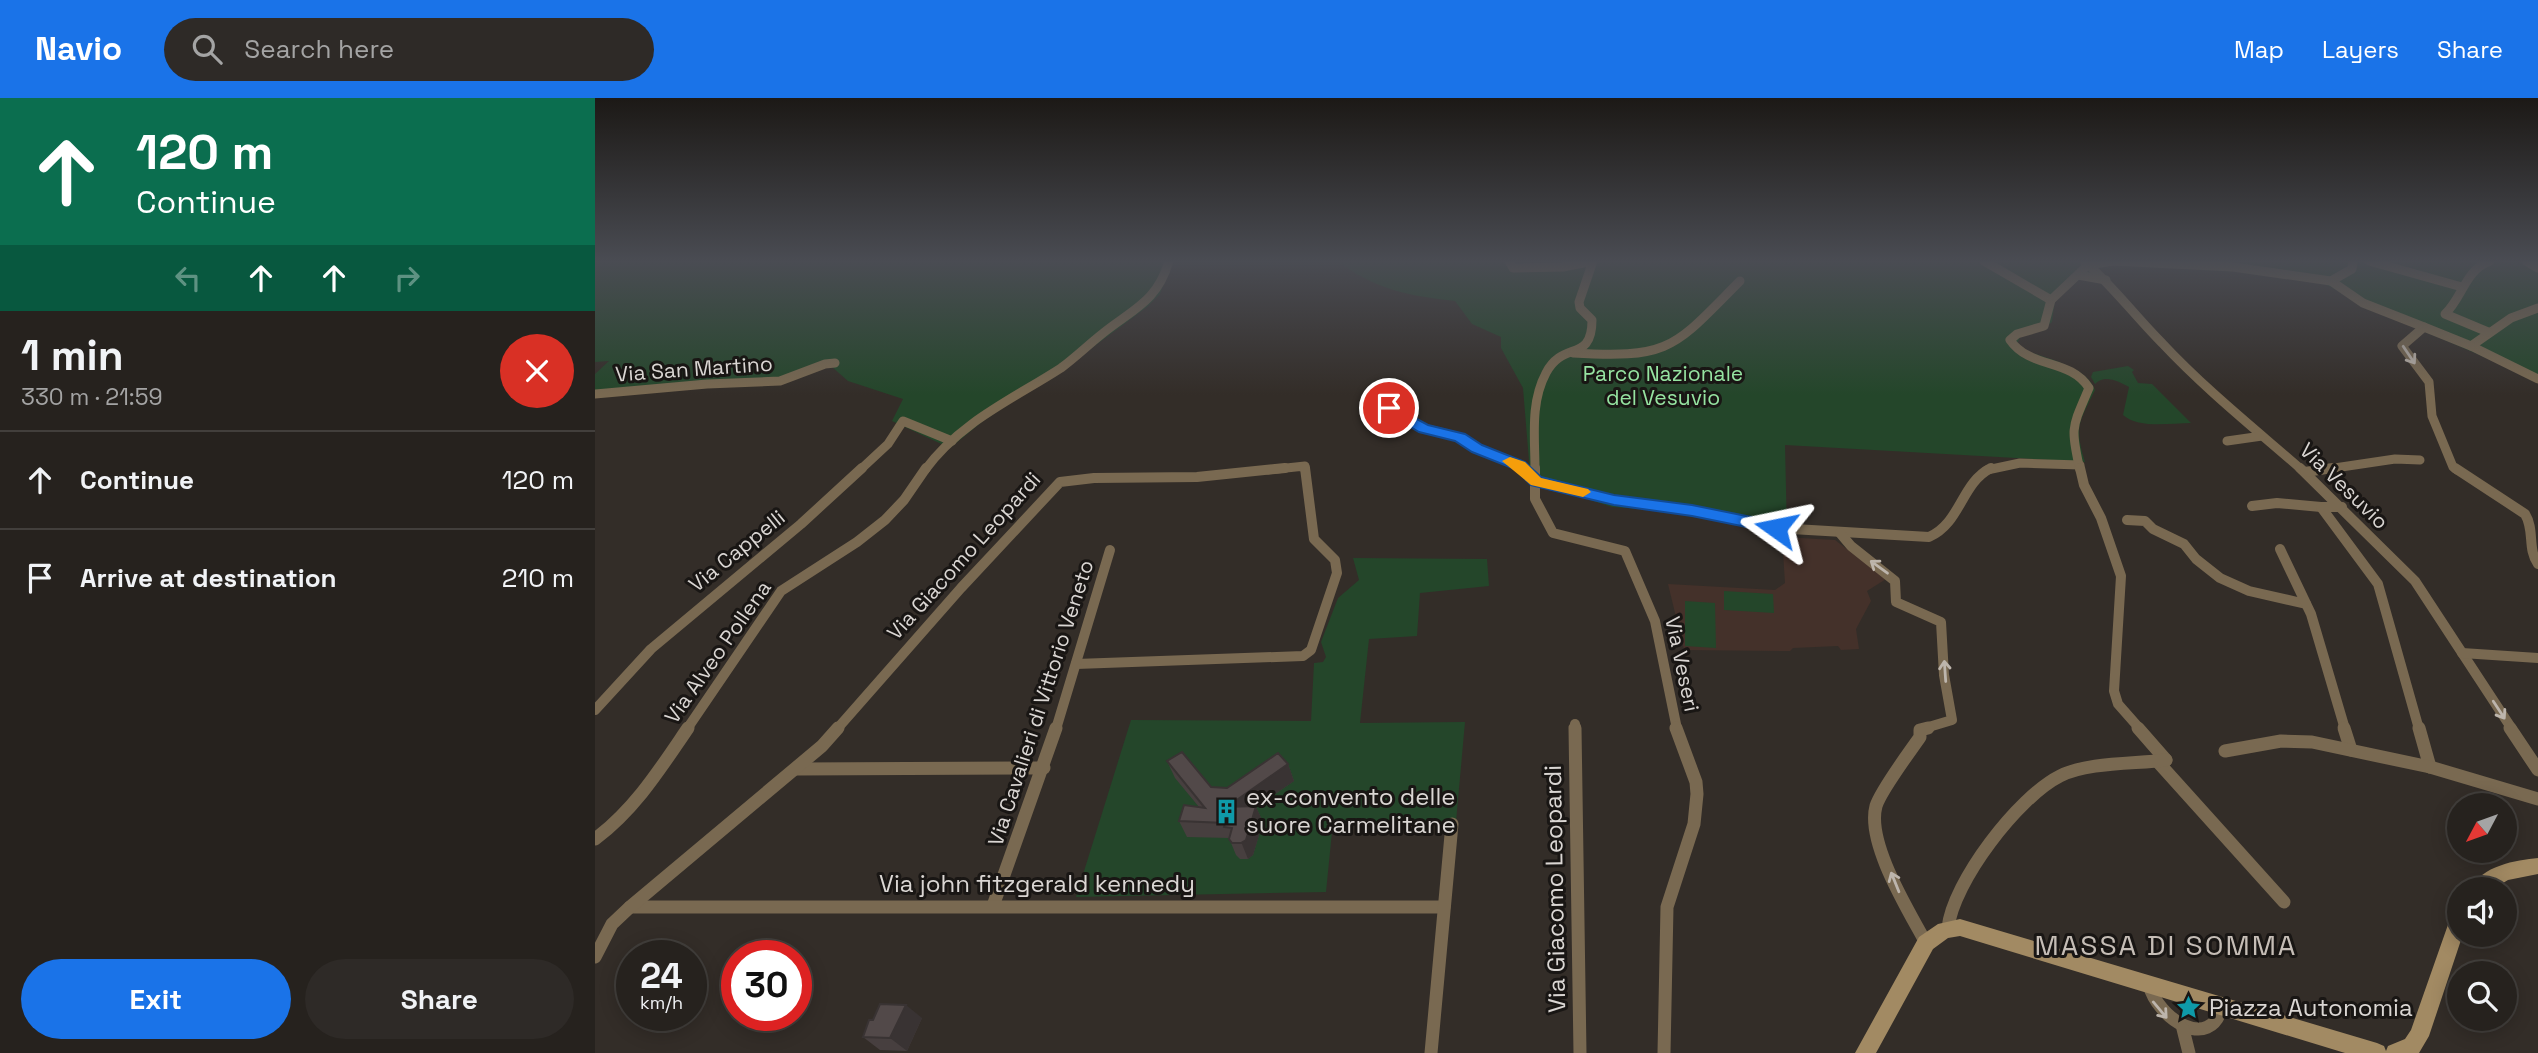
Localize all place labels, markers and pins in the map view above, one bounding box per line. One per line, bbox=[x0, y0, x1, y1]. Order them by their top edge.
pin bbox=[1359, 378, 1419, 438]
place label: ex-convento delle suore Carmelitane bbox=[1246, 781, 1456, 840]
building icon: ex-convento delle suore Carmelitane bbox=[1212, 797, 1240, 825]
place label: Piazza Autonomia bbox=[2209, 992, 2413, 1023]
place icon: Piazza Autonomia bbox=[2175, 994, 2203, 1022]

